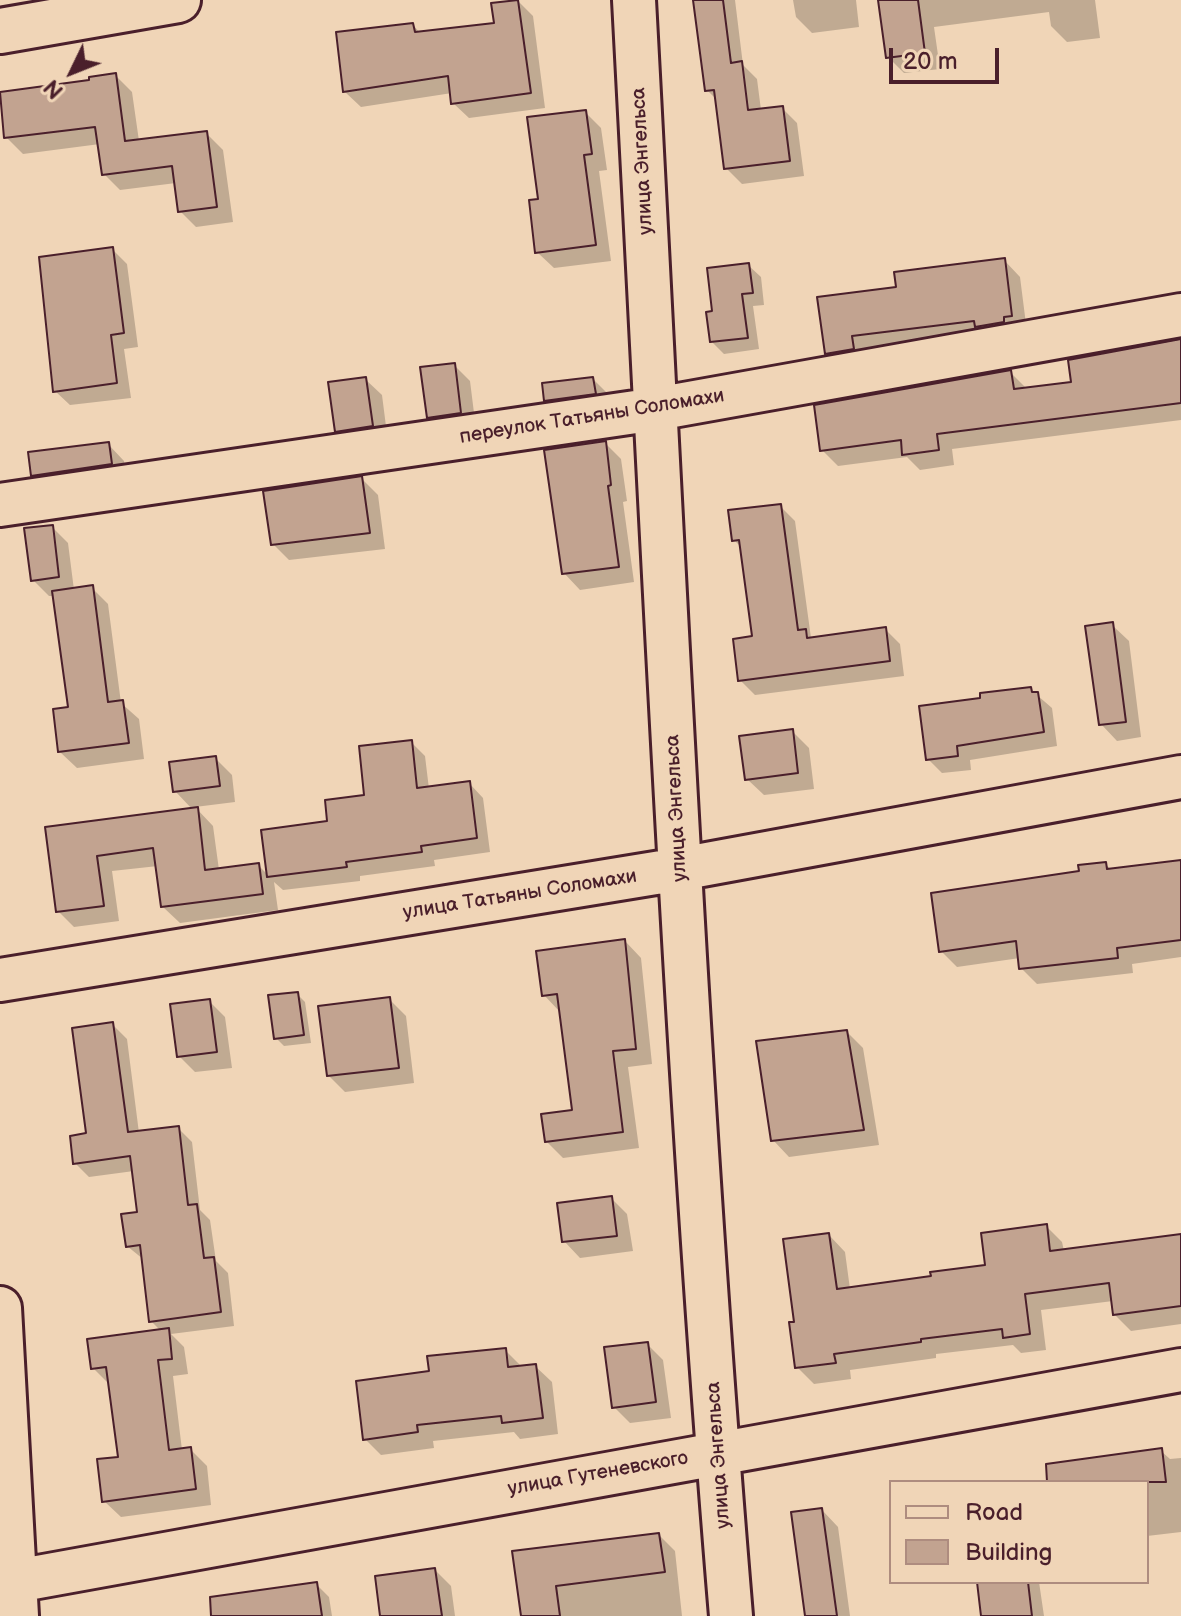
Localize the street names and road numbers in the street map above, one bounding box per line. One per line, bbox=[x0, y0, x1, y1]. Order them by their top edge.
street label: улица Энгельса bbox=[627, 87, 659, 235]
street label: переулок Татьяны Соломахи bbox=[458, 384, 726, 450]
street label: улица Энгельса bbox=[661, 734, 693, 882]
street label: улица Татьяны Соломахи bbox=[401, 865, 639, 925]
street label: улица Энгельса bbox=[702, 1381, 736, 1529]
street label: улица Гутеневского bbox=[506, 1446, 690, 1502]

